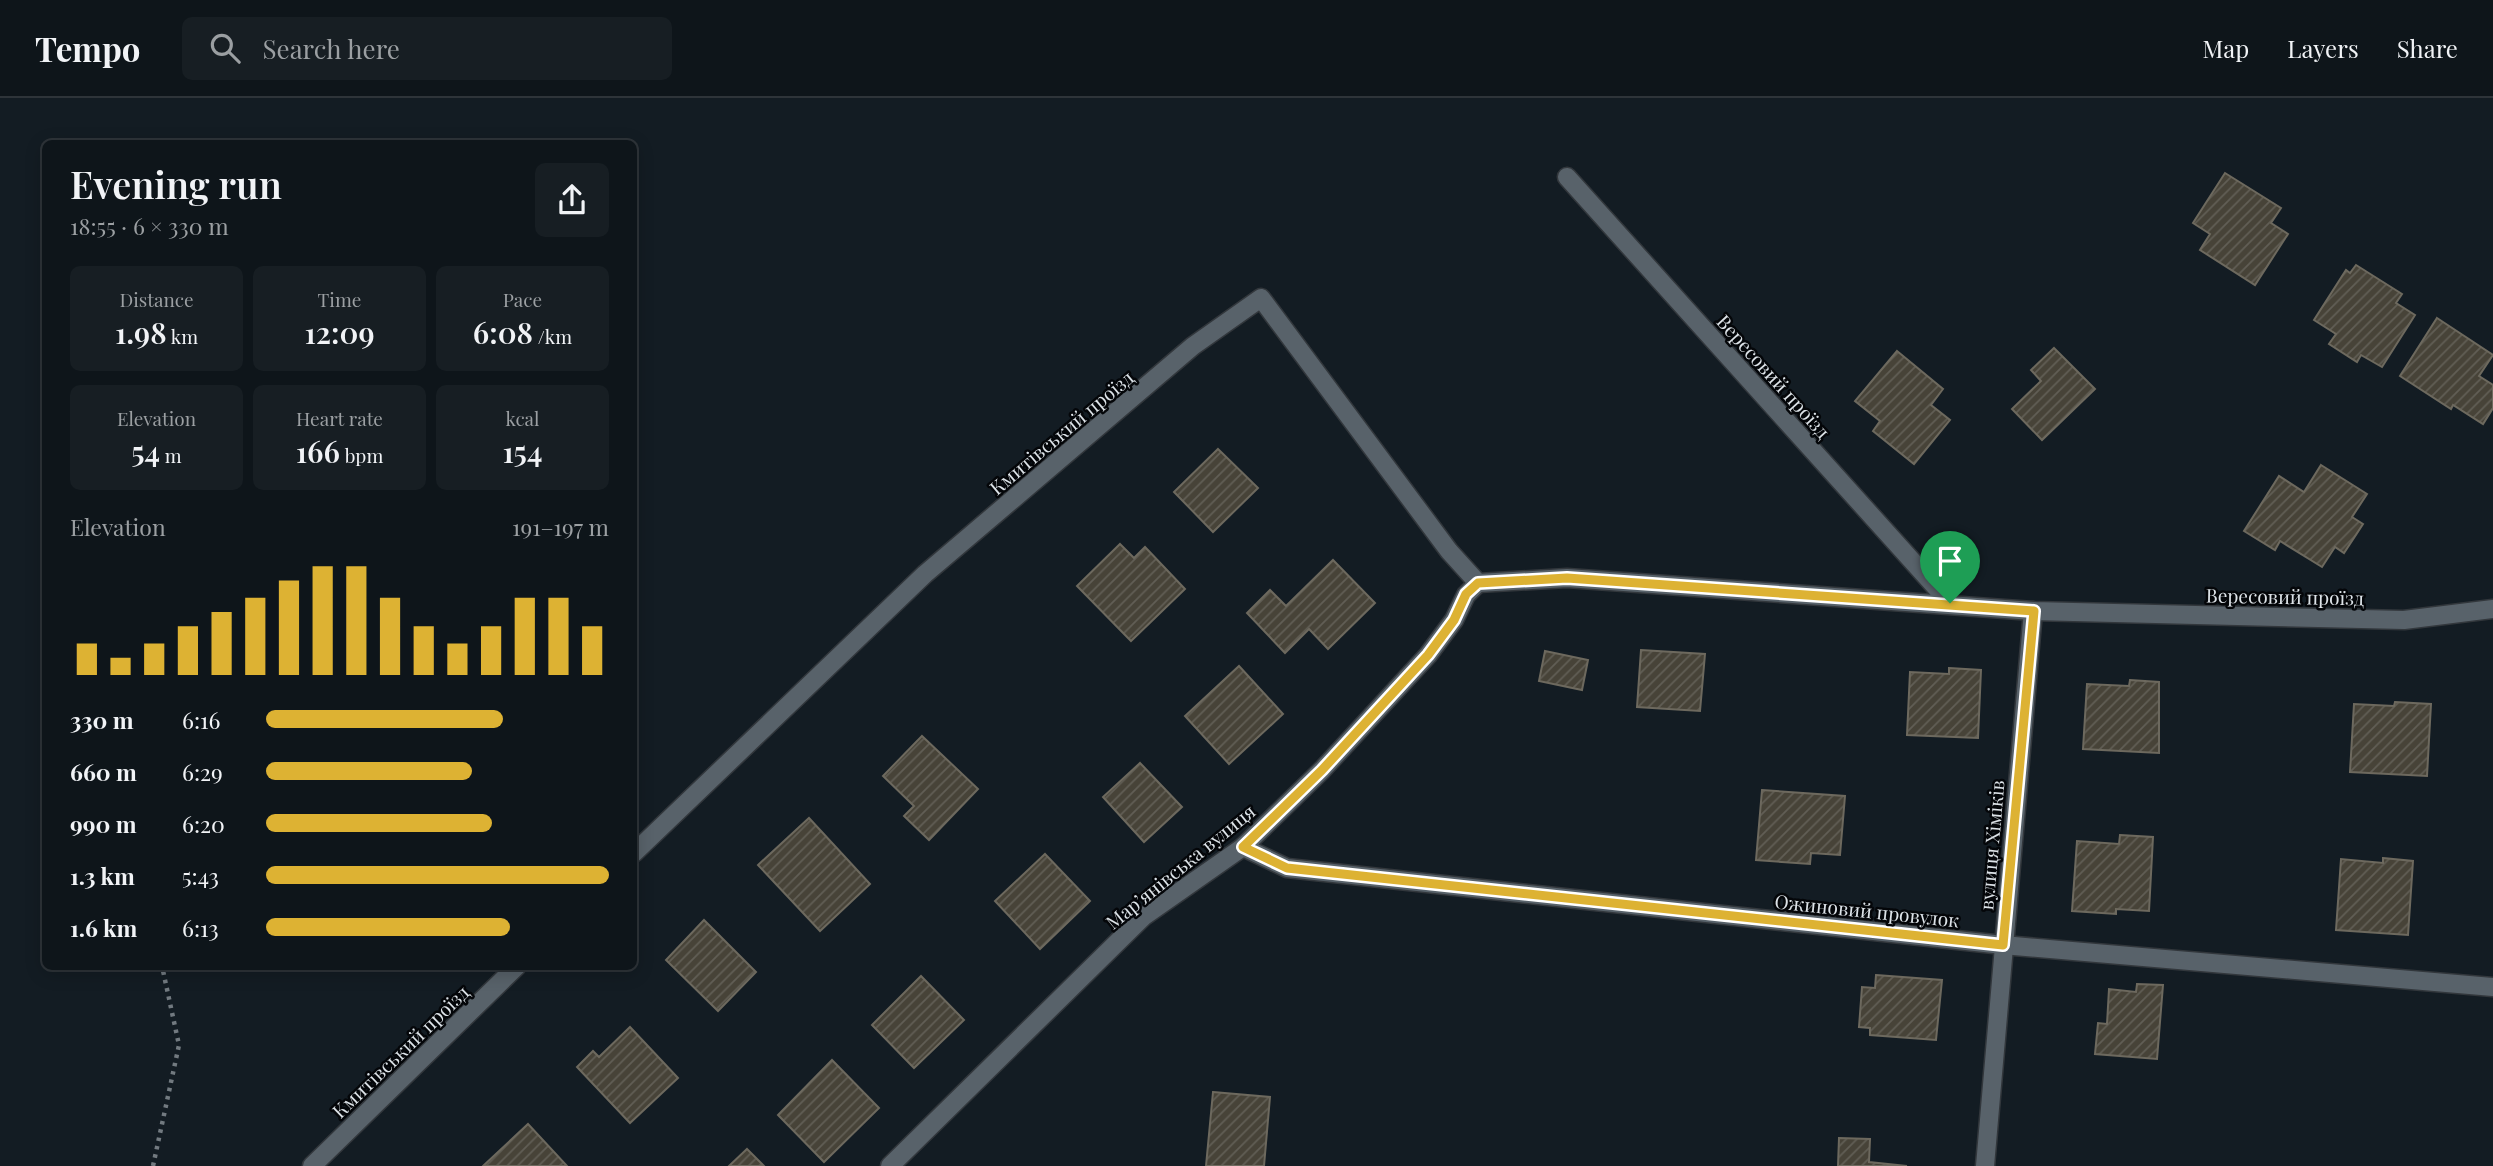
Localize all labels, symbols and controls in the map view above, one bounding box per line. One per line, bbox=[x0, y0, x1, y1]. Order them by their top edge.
search box bbox=[182, 17, 672, 80]
text: Tempo bbox=[35, 26, 140, 70]
icon: search bbox=[206, 29, 244, 67]
text: Search here bbox=[262, 31, 400, 66]
text: Map bbox=[2203, 32, 2249, 64]
text: Layers bbox=[2287, 32, 2359, 64]
text: Share bbox=[2397, 32, 2458, 64]
text: Evening run bbox=[70, 158, 282, 209]
button: share bbox=[535, 163, 609, 237]
text: 18:55 · 6 × 330 m bbox=[70, 210, 229, 241]
text: Distance bbox=[119, 286, 194, 312]
text: Time bbox=[318, 286, 361, 312]
text: Pace bbox=[503, 286, 542, 312]
street label: Вересовий проїзд bbox=[1711, 309, 1837, 443]
text: 1.98 bbox=[115, 312, 167, 352]
text: 12:09 bbox=[304, 312, 375, 352]
text: 6:08 bbox=[473, 312, 533, 352]
text: km bbox=[167, 323, 198, 349]
text: /km bbox=[533, 323, 572, 349]
street label: Кмитівський проїзд bbox=[983, 364, 1139, 500]
text: Elevation bbox=[117, 405, 196, 431]
text: Heart rate bbox=[296, 405, 383, 431]
text: kcal bbox=[505, 405, 540, 431]
text: 54 bbox=[131, 431, 160, 471]
text: 166 bbox=[296, 431, 340, 471]
text: 154 bbox=[503, 431, 542, 471]
text: m bbox=[160, 442, 182, 468]
text: bpm bbox=[340, 442, 383, 468]
text: Elevation bbox=[70, 511, 166, 542]
text: 191–197 m bbox=[512, 511, 609, 542]
pin bbox=[1920, 531, 1980, 603]
icon: arrive bbox=[1931, 542, 1969, 580]
street label: Вересовий проїзд bbox=[2206, 582, 2364, 610]
text: 330 m bbox=[70, 704, 133, 735]
text: 6:16 bbox=[182, 704, 220, 735]
text: 660 m bbox=[70, 756, 137, 787]
text: 6:29 bbox=[182, 756, 223, 787]
street label: вулиця Хіміків bbox=[1972, 779, 2010, 911]
street label: Марʼянівська вулиця bbox=[1100, 798, 1260, 934]
text: 990 m bbox=[70, 808, 136, 839]
text: 6:20 bbox=[182, 808, 225, 839]
text: 1.3 km bbox=[70, 860, 135, 891]
text: 5:43 bbox=[182, 860, 219, 891]
street label: Ожиновий провулок bbox=[1773, 887, 1961, 933]
text: 1.6 km bbox=[70, 912, 137, 943]
text: 6:13 bbox=[182, 912, 219, 943]
street label: Кмитівський проїзд bbox=[326, 979, 474, 1123]

